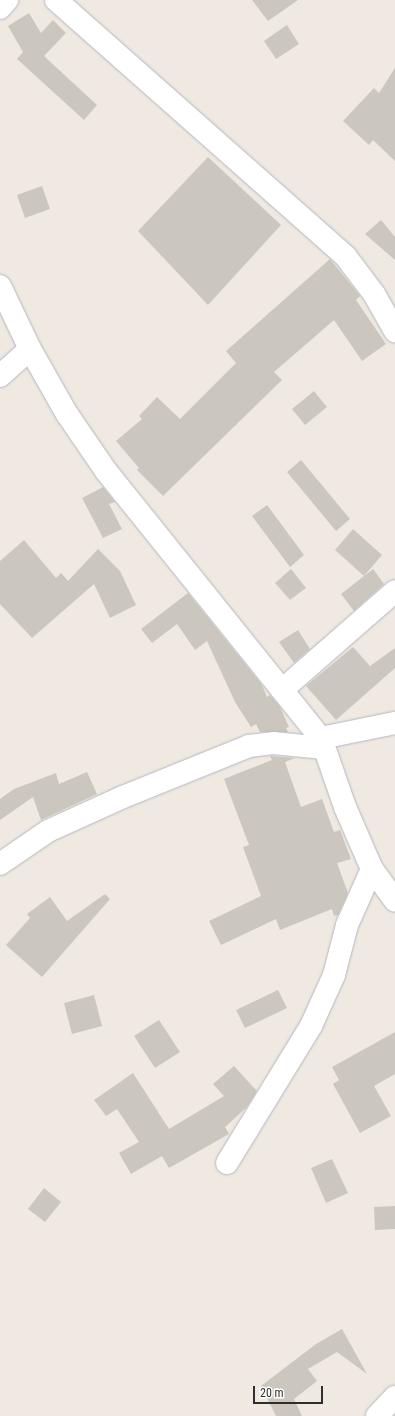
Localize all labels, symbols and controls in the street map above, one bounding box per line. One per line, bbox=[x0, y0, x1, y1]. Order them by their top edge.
scale bar bbox=[255, 1378, 325, 1404]
text: 20 m bbox=[260, 1386, 284, 1400]

